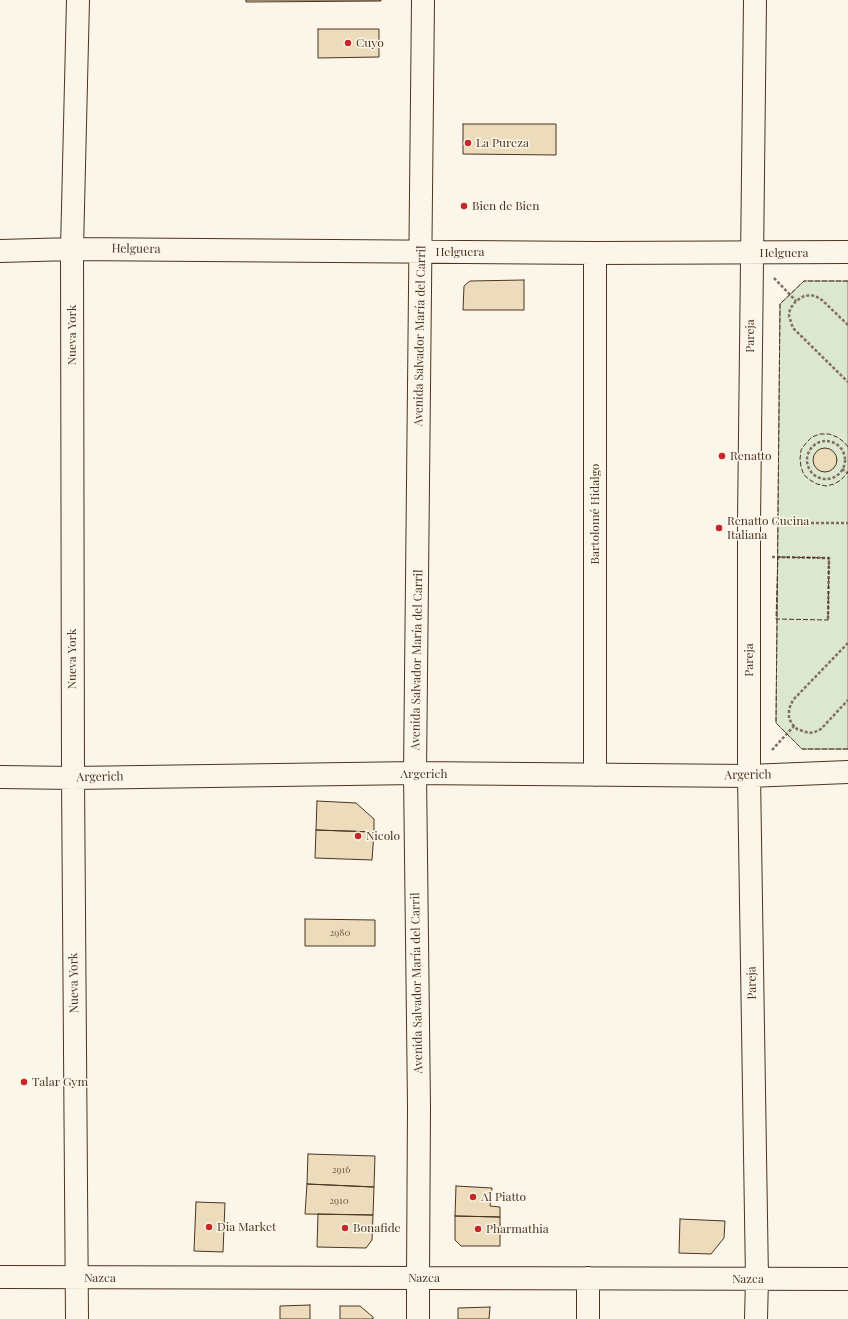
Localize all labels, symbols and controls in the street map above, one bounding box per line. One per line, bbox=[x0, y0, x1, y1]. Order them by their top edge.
place label: Cuyo bbox=[356, 36, 384, 50]
marker: Cuyo bbox=[343, 38, 353, 48]
place label: La Pureza bbox=[476, 136, 529, 150]
marker: La Pureza bbox=[463, 138, 473, 148]
place label: Bien de Bien bbox=[472, 199, 539, 213]
marker: Bien de Bien bbox=[459, 201, 469, 211]
street label: Helguera bbox=[111, 241, 161, 257]
street label: Avenida Salvador María del Carril bbox=[411, 245, 429, 427]
street label: Helguera bbox=[435, 245, 485, 259]
street label: Helguera bbox=[759, 246, 809, 260]
street label: Nueva York bbox=[65, 305, 79, 365]
street label: Pareja bbox=[743, 319, 757, 353]
place label: Renatto bbox=[730, 449, 772, 463]
marker: Renatto bbox=[717, 451, 727, 461]
street label: Bartolomé Hidalgo bbox=[588, 464, 602, 564]
place label: Renatto Cucina Italiana bbox=[727, 514, 809, 542]
marker: Renatto Cucina Italiana bbox=[714, 523, 724, 533]
street label: Avenida Salvador María del Carril bbox=[408, 569, 426, 751]
street label: Nueva York bbox=[65, 629, 79, 689]
street label: Pareja bbox=[742, 643, 756, 677]
street label: Argerich bbox=[401, 767, 447, 781]
street label: Argerich bbox=[724, 767, 772, 783]
street label: Argerich bbox=[76, 769, 124, 785]
place label: Nicolo bbox=[366, 829, 400, 843]
marker: Nicolo bbox=[353, 831, 363, 841]
street label: Avenida Salvador María del Carril bbox=[408, 892, 426, 1074]
house number: 2980 bbox=[329, 927, 351, 939]
street label: Nueva York bbox=[66, 953, 82, 1013]
street label: Pareja bbox=[745, 966, 759, 1000]
place label: Talar Gym bbox=[32, 1075, 88, 1089]
marker: Talar Gym bbox=[19, 1077, 29, 1087]
house number: 2916 bbox=[332, 1164, 350, 1176]
place label: Al Piatto bbox=[481, 1190, 526, 1204]
marker: Al Piatto bbox=[468, 1192, 478, 1202]
house number: 2910 bbox=[329, 1195, 349, 1207]
place label: Dia Market bbox=[217, 1220, 276, 1234]
place label: Bonafide bbox=[353, 1221, 401, 1235]
marker: Dia Market bbox=[204, 1222, 214, 1232]
place label: Pharmathia bbox=[486, 1222, 549, 1236]
marker: Bonafide bbox=[340, 1223, 350, 1233]
marker: Pharmathia bbox=[473, 1224, 483, 1234]
street label: Nazca bbox=[84, 1271, 116, 1285]
street label: Nazca bbox=[408, 1271, 440, 1285]
street label: Nazca bbox=[732, 1272, 764, 1286]

